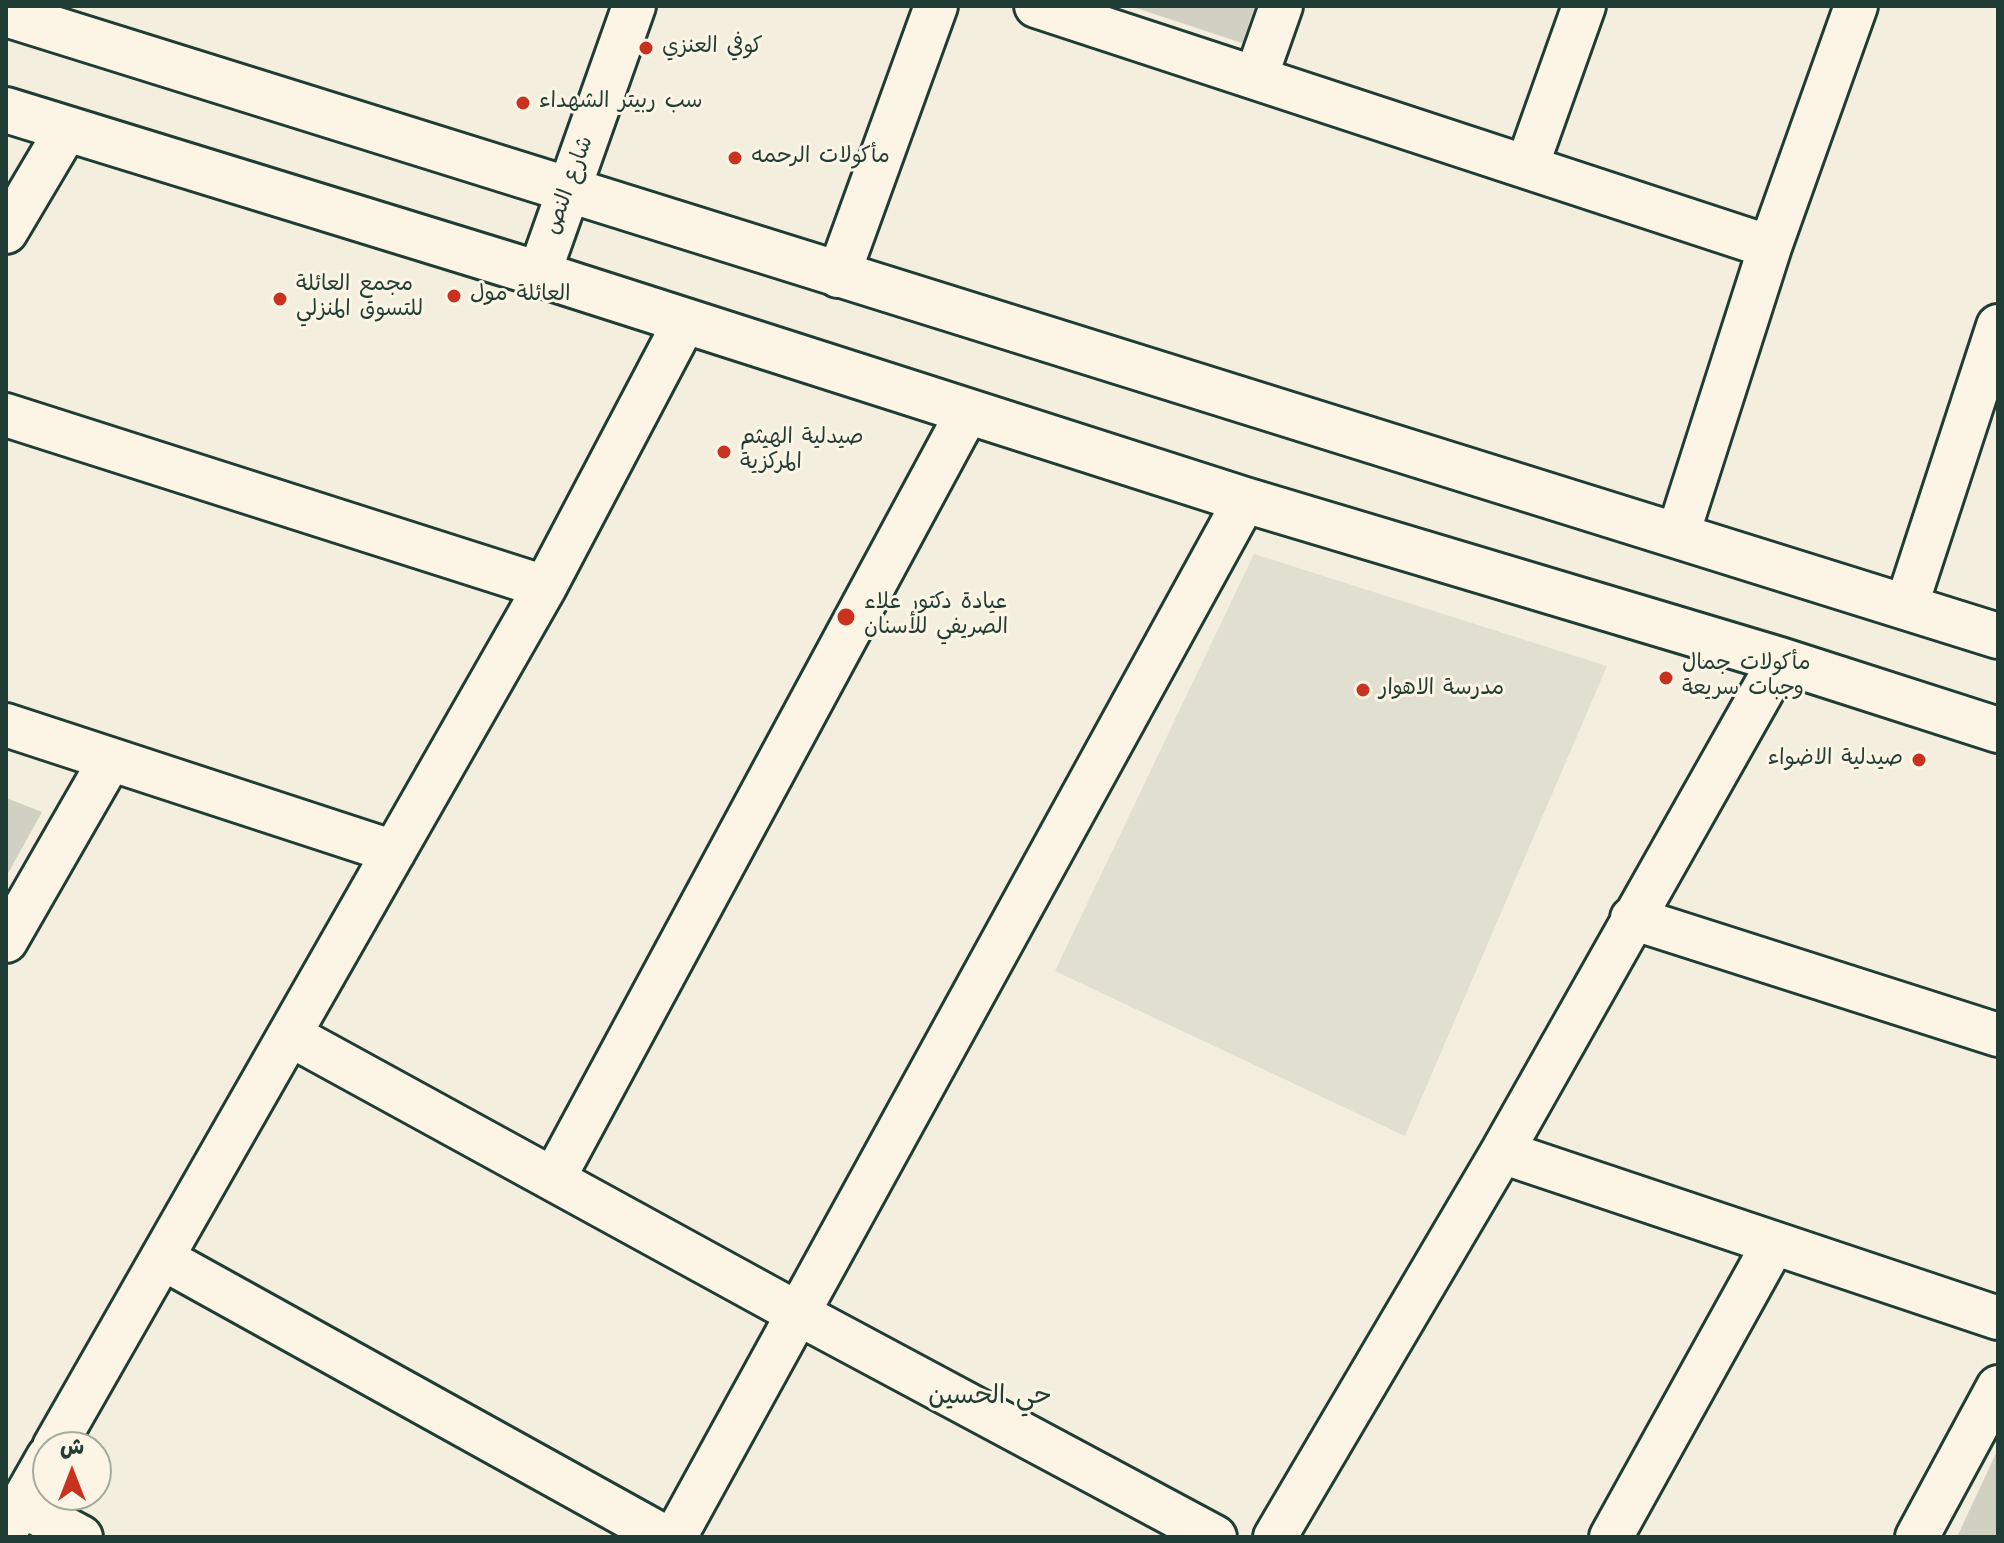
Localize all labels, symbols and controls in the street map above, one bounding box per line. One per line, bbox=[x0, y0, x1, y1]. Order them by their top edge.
place label: كوفي العنزي bbox=[662, 35, 763, 61]
marker: كوفي العنزي bbox=[637, 39, 655, 57]
place label: سب ربيتر الشهداء bbox=[539, 90, 703, 116]
marker: سب ربيتر الشهداء bbox=[514, 94, 532, 112]
street label: شارع النص bbox=[541, 133, 601, 239]
place label: مأكولات الرحمه bbox=[751, 145, 890, 171]
marker: مأكولات الرحمه bbox=[726, 149, 744, 167]
place label: مجمع العائلة للتسوق المنزلي bbox=[296, 273, 423, 324]
place label: العائلة مول bbox=[470, 283, 571, 309]
marker: العائلة مول bbox=[445, 287, 463, 305]
marker: مجمع العائلة للتسوق المنزلي bbox=[271, 290, 289, 308]
place label: صيدلية الهيثم المركزية bbox=[740, 426, 864, 478]
marker: صيدلية الهيثم المركزية bbox=[715, 443, 733, 461]
place label: عيادة دكتور علاء الصريفي للأسنان bbox=[864, 591, 1008, 642]
marker: عيادة دكتور علاء الصريفي للأسنان bbox=[835, 606, 857, 628]
place label: مأكولات جمال وجبات سريعة bbox=[1682, 652, 1811, 704]
marker: مأكولات جمال وجبات سريعة bbox=[1657, 669, 1675, 687]
place label: مدرسة الاهوار bbox=[1379, 677, 1504, 703]
marker: مدرسة الاهوار bbox=[1354, 681, 1372, 699]
place label: صيدلية الاضواء bbox=[1768, 747, 1903, 773]
marker: صيدلية الاضواء bbox=[1910, 751, 1928, 769]
district label: حي الحسين bbox=[928, 1383, 1052, 1415]
north arrow bbox=[32, 1431, 112, 1511]
text: ش bbox=[60, 1431, 84, 1466]

